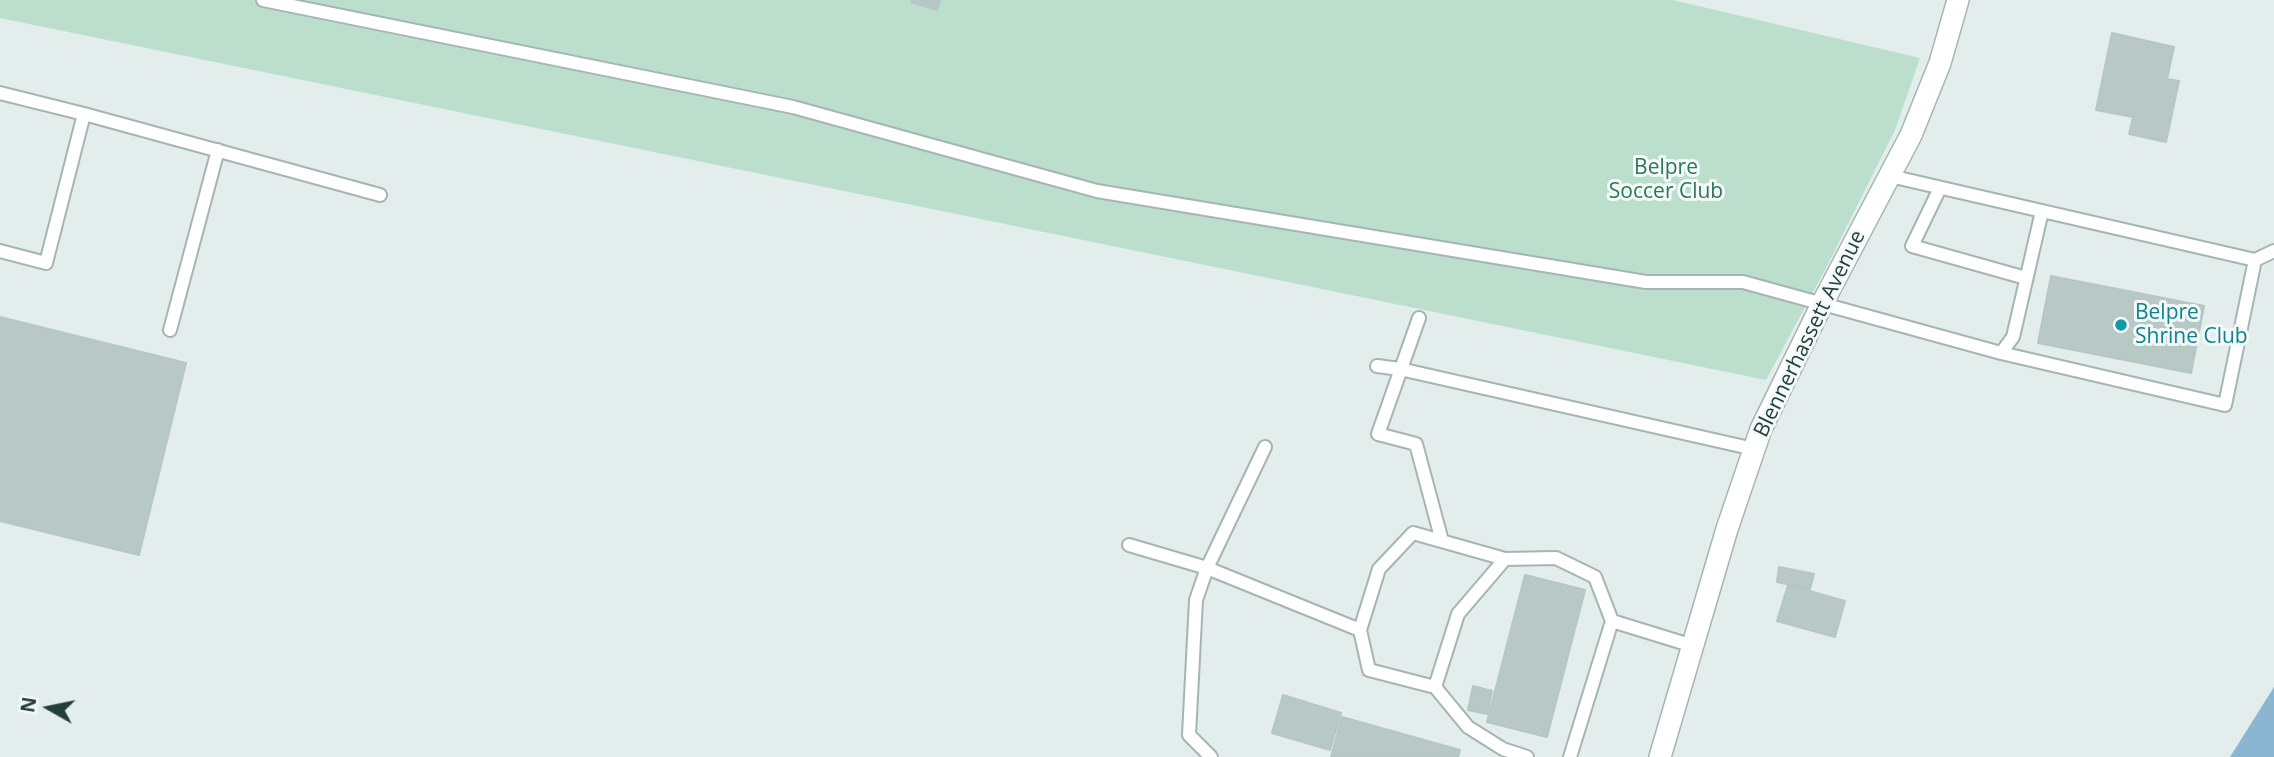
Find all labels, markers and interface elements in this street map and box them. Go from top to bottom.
park label: Belpre Soccer Club [1609,155,1723,205]
street label: Blennerhassett Avenue [1749,227,1871,441]
place label: Belpre Shrine Club [2135,300,2248,350]
marker: Belpre Shrine Club [2113,317,2129,333]
north arrow [14,673,84,743]
text: N [14,695,42,714]

